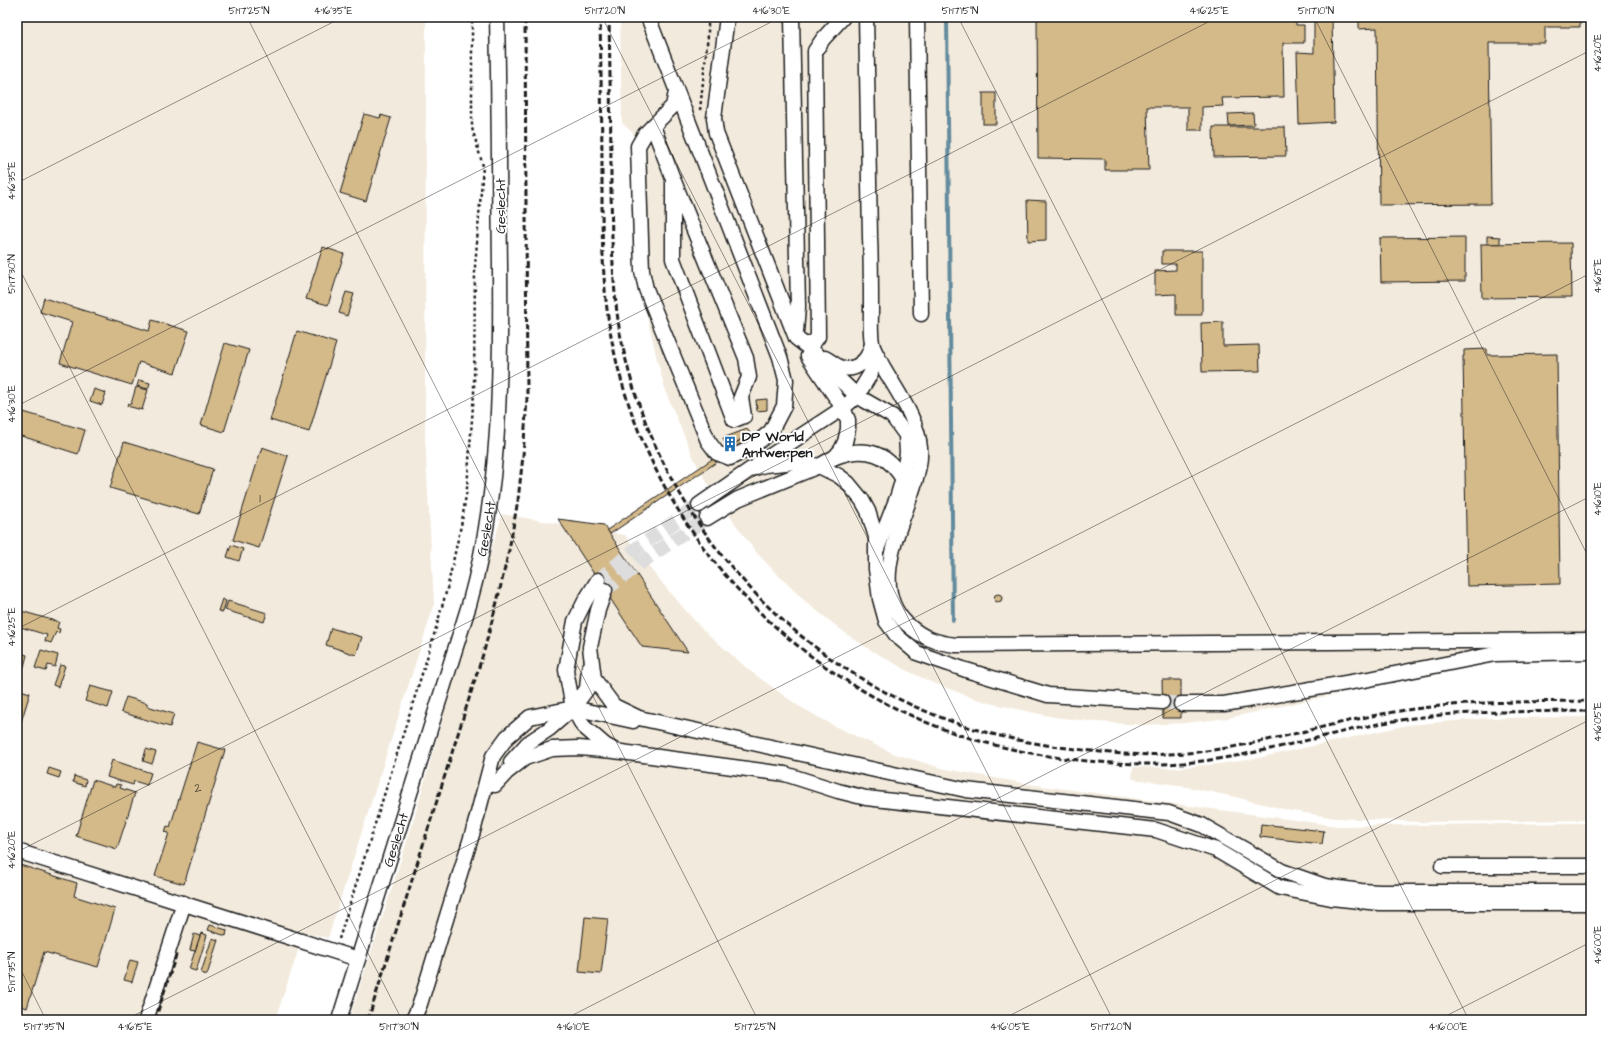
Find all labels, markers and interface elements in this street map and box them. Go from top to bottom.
text: 51°17'25"N [228,4,270,18]
text: 4°16'35"E [314,4,352,18]
text: 51°17'20"N [585,4,625,18]
text: 4°16'30"E [752,4,790,18]
text: 51°17'15"N [942,4,978,18]
text: 4°16'25"E [1189,4,1229,18]
text: 51°17'10"N [1298,4,1334,18]
text: 4°16'20"E [1591,34,1605,72]
text: 4°16'35"E [5,162,19,200]
street label: Geslecht [491,178,511,234]
text: 51°17'30"N [5,254,19,294]
text: 4°16'15"E [1591,259,1605,293]
text: 4°16'30"E [5,385,19,423]
place label: DP World Antwerpen [742,427,813,463]
building icon: DP World Antwerpen [721,435,739,453]
text: 4°16'10"E [1591,482,1605,516]
house number: 1 [259,490,261,507]
street label: Geslecht [472,500,501,558]
text: 4°16'25"E [5,607,19,647]
text: 4°16'05"E [1591,702,1605,742]
house number: 2 [195,780,202,797]
street label: Geslecht [379,810,414,869]
text: 4°16'20"E [5,831,19,869]
text: 4°16'00"E [1591,925,1605,965]
text: 51°17'35"N [5,952,19,992]
text: 51°17'35"N [24,1020,64,1034]
text: 4°16'15"E [118,1020,152,1034]
text: 51°17'30"N [379,1020,419,1034]
text: 4°16'10"E [556,1020,590,1034]
text: 51°17'25"N [734,1020,776,1034]
text: 4°16'05"E [990,1020,1030,1034]
text: 51°17'20"N [1091,1020,1131,1034]
text: 4°16'00"E [1428,1020,1468,1034]

